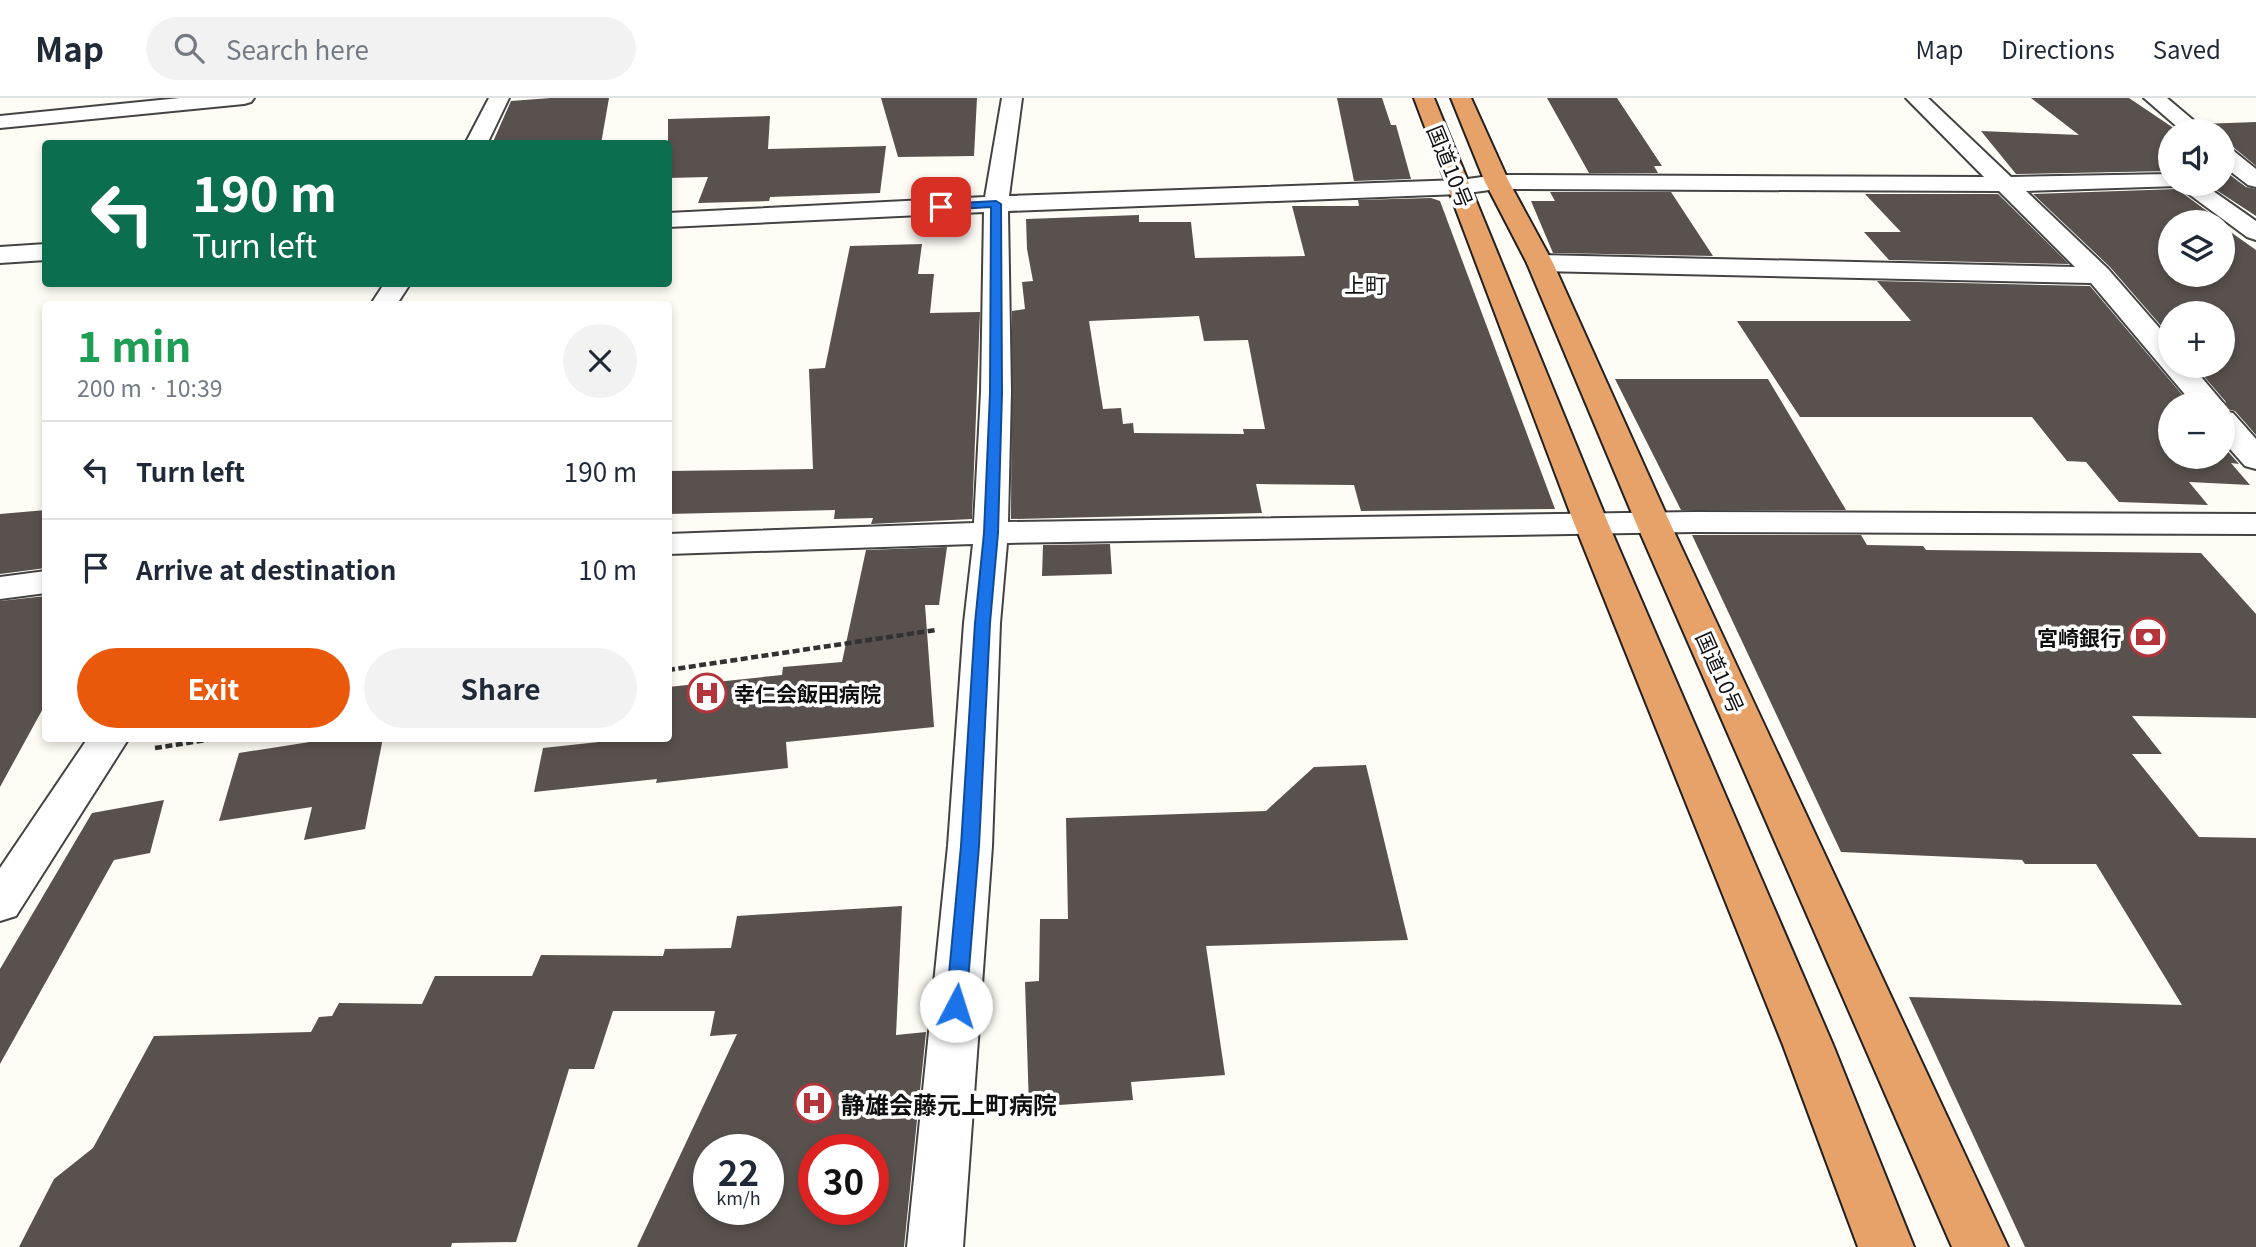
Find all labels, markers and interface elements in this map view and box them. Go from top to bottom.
search box [146,17,636,80]
text: Map [35,24,104,72]
icon: search [170,29,208,67]
text: Search here [226,30,369,67]
text: Map [1915,31,1963,66]
text: Directions [2001,31,2115,66]
text: Saved [2153,31,2221,66]
map controls [2158,119,2235,469]
button: sound [2158,119,2235,196]
street label: 国道10号 [1421,120,1481,212]
text: 190 m [192,155,337,226]
icon: left [77,168,168,259]
pin [911,177,971,237]
icon: arrive [922,188,960,226]
button: layers [2158,210,2235,287]
text: Turn left [192,221,317,267]
district label: 上町 [1344,269,1386,299]
button: + [2158,301,2235,378]
text: 1 min [77,313,192,374]
button: close [563,324,637,398]
text: 200 m · 10:39 [77,370,222,404]
button: − [2158,392,2235,469]
icon: left [77,451,115,489]
text: Turn left [136,452,245,489]
text: 190 m [564,452,637,489]
icon: arrive [77,549,115,587]
text: Arrive at destination [136,550,397,587]
text: 10 m [578,550,637,587]
bank icon: 宮崎銀行 [2127,616,2169,658]
place label: 宮崎銀行 [2037,622,2121,652]
street label: 国道10号 [1690,626,1752,718]
button: Exit [77,648,350,728]
button: Share [364,648,637,728]
hospital icon: 幸仁会飯田病院 [686,672,728,714]
place label: 幸仁会飯田病院 [734,678,881,708]
position arrow [919,969,993,1043]
hospital icon: 静雄会藤元上町病院 [793,1082,835,1124]
place label: 静雄会藤元上町病院 [841,1086,1057,1121]
speed limit sign: 30 [798,1134,889,1225]
text: 22 [718,1145,759,1196]
text: km/h [716,1184,761,1210]

